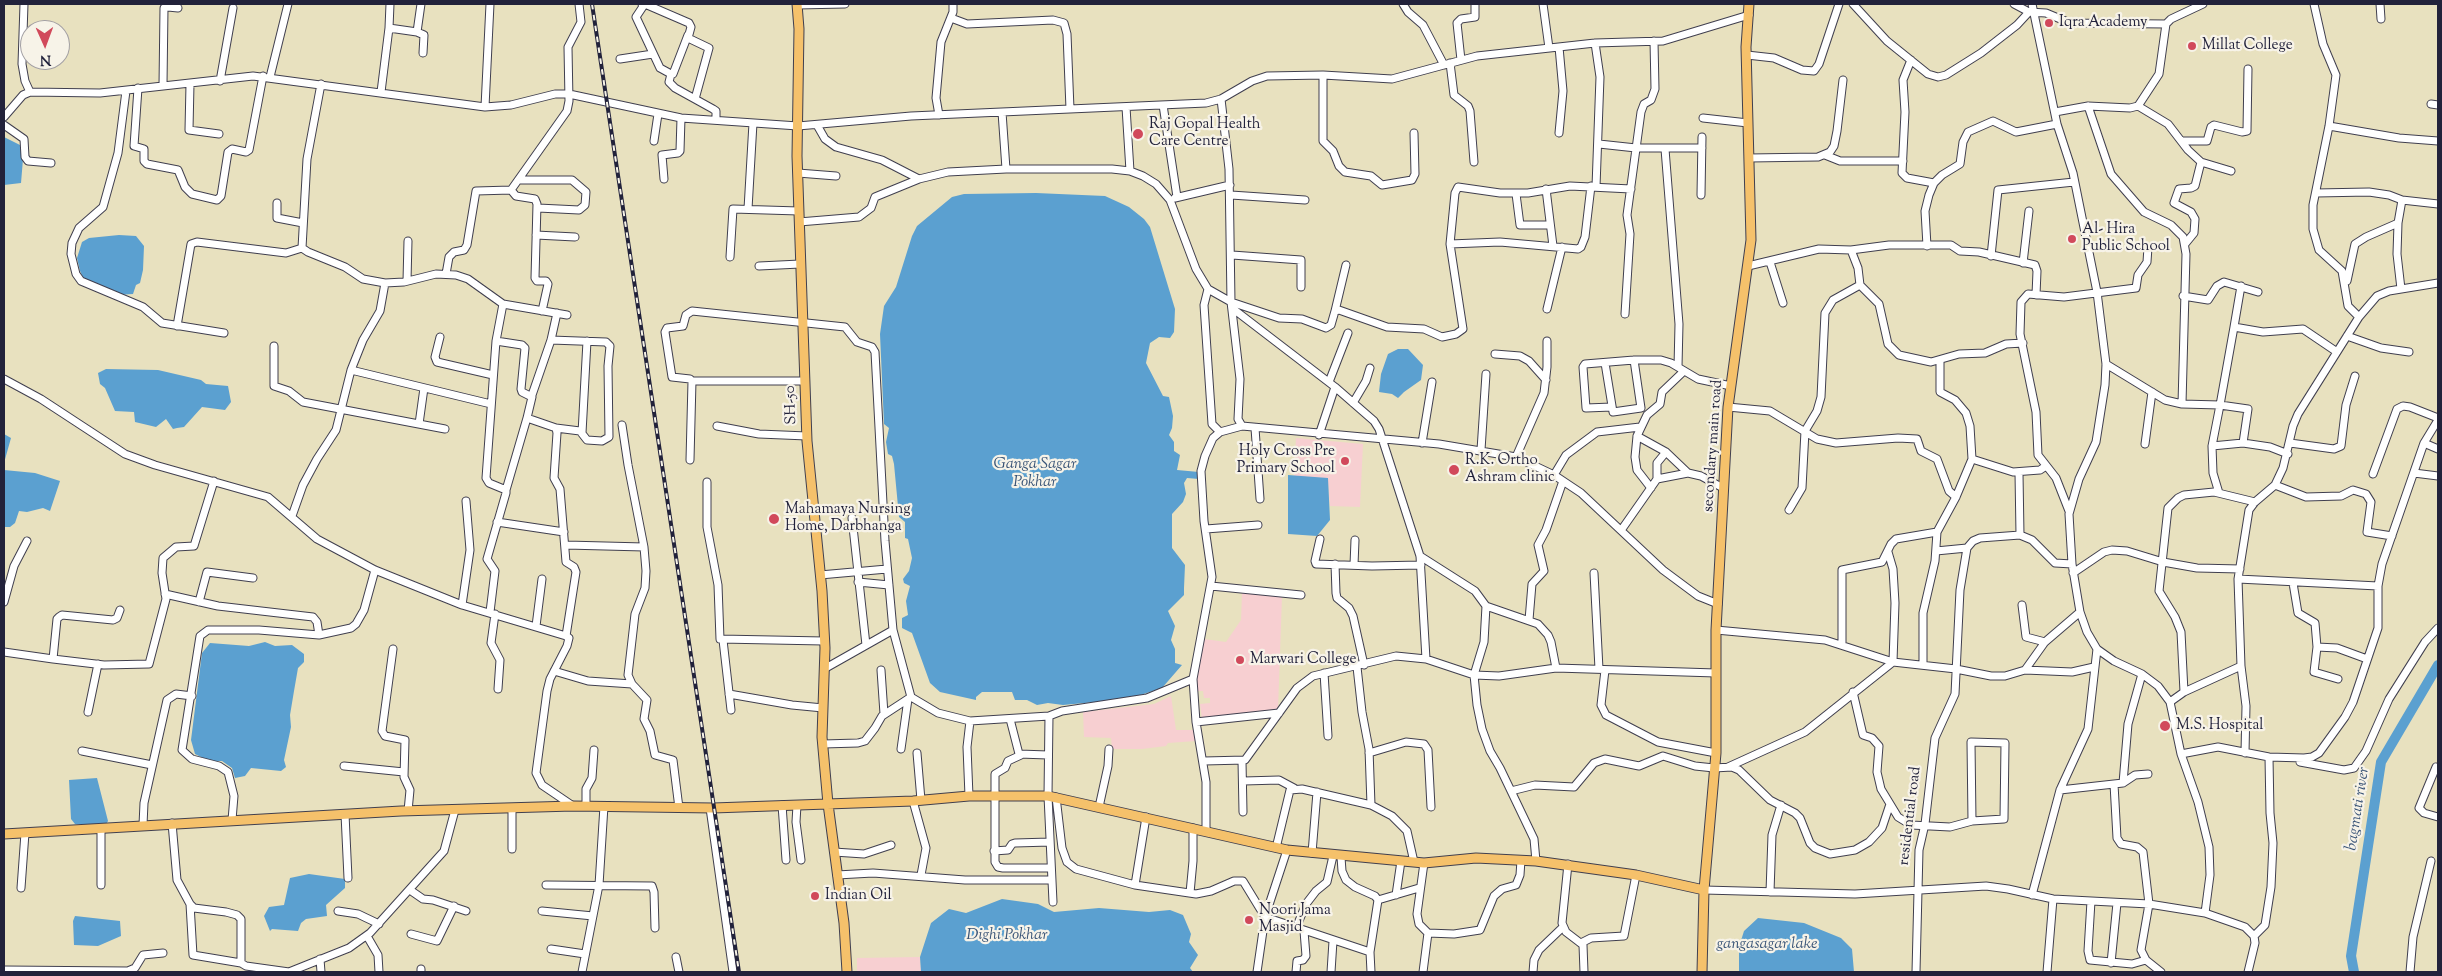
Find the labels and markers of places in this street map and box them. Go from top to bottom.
place label: Iqra Academy [2059,14,2148,32]
marker: Iqra Academy [2043,17,2055,29]
place label: Millat College [2202,37,2293,55]
marker: Millat College [2186,40,2198,52]
place label: Raj Gopal Health Care Centre [1149,116,1261,151]
marker: Raj Gopal Health Care Centre [1131,127,1145,141]
place label: Al- Hira Public School [2082,221,2170,256]
marker: Al- Hira Public School [2066,233,2078,245]
place label: Holy Cross Pre Primary School [1237,443,1335,478]
place label: R.K. Ortho Ashram clinic [1465,452,1555,487]
marker: Holy Cross Pre Primary School [1339,455,1351,467]
marker: R.K. Ortho Ashram clinic [1447,463,1461,477]
place label: Mahamaya Nursing Home, Darbhanga [785,501,910,536]
marker: Mahamaya Nursing Home, Darbhanga [767,512,781,526]
place label: Marwari College [1250,651,1356,669]
marker: Marwari College [1234,654,1246,666]
place label: M.S. Hospital [2176,717,2264,735]
marker: M.S. Hospital [2158,719,2172,733]
place label: Indian Oil [825,887,892,905]
marker: Indian Oil [809,890,821,902]
place label: Noori Jama Masjid [1259,902,1331,937]
marker: Noori Jama Masjid [1243,914,1255,926]

